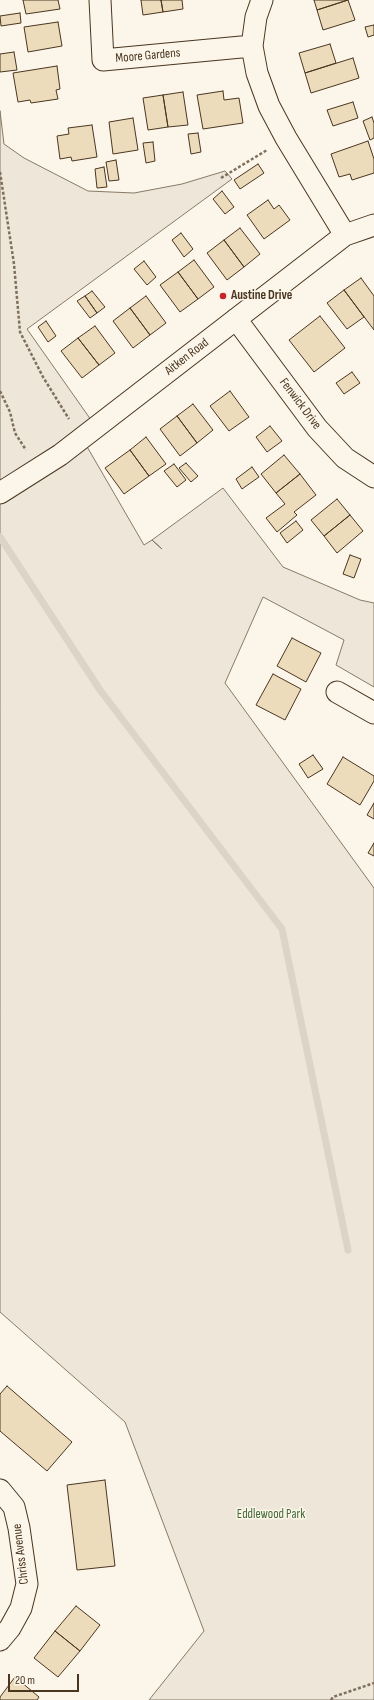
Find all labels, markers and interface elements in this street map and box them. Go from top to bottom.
street label: Moore Gardens [115,45,181,67]
place label: Austine Drive [231,288,292,304]
marker: Austine Drive [218,291,228,301]
street label: Aitken Road [162,335,212,379]
street label: Fenwick Drive [276,375,324,433]
park label: Eddlewood Park [237,1507,305,1523]
street label: Chriss Avenue [10,1523,32,1585]
scale bar [10,1666,81,1692]
text: 20 m [15,1673,35,1688]

